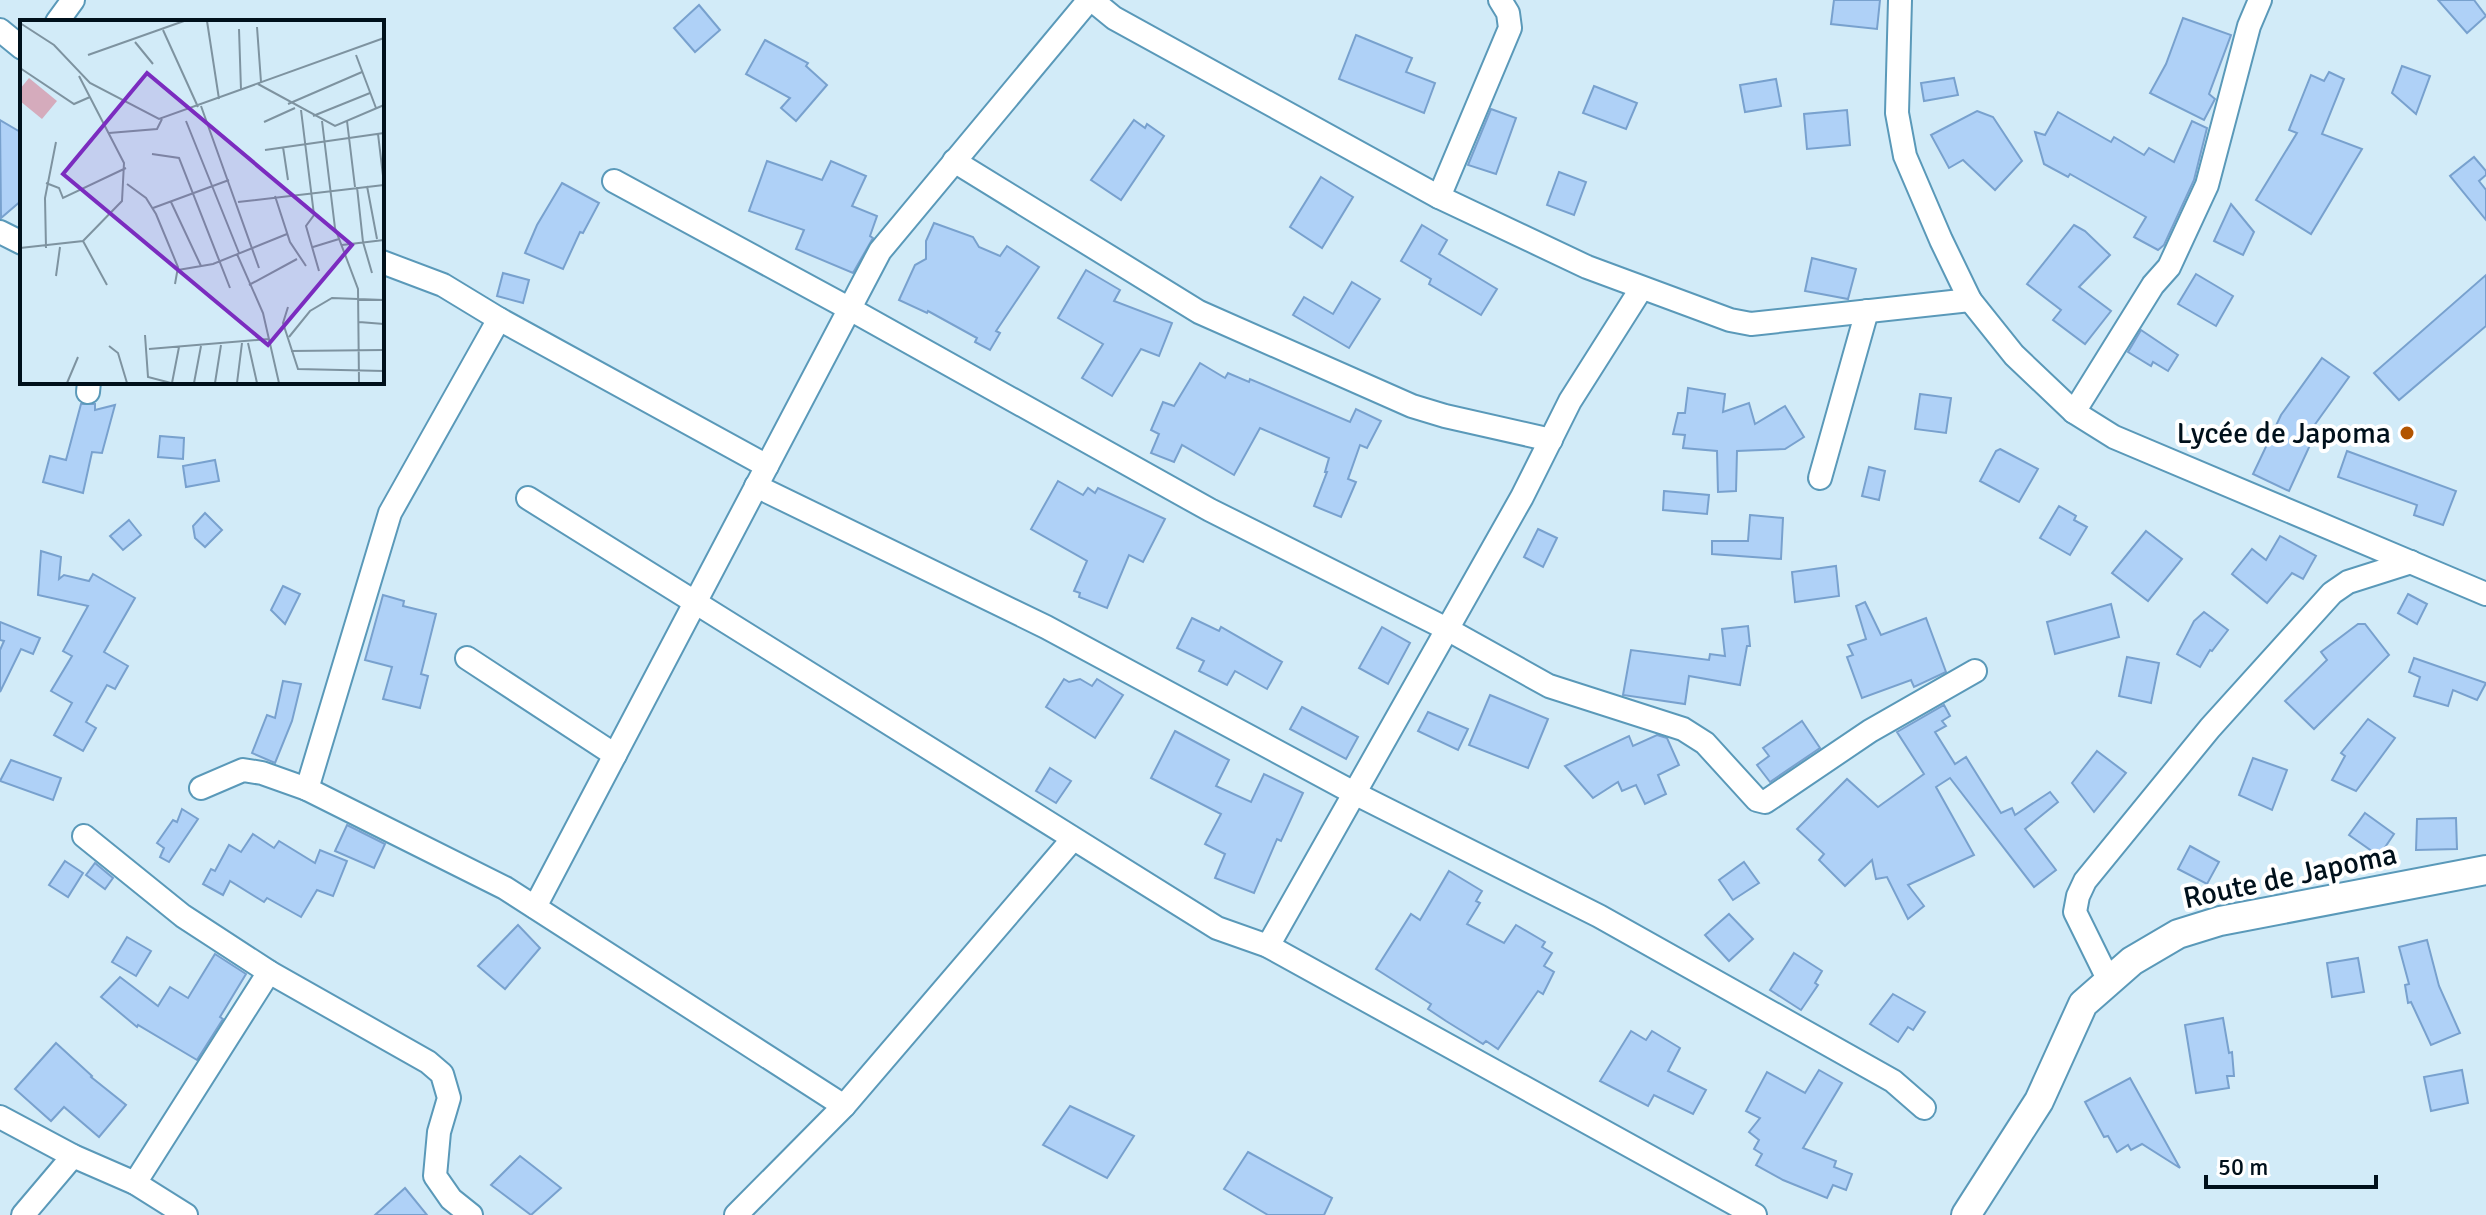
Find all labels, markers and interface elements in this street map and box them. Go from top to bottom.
inset map [20,20,384,384]
place label: Lycée de Japoma [2176,415,2391,452]
marker: Lycée de Japoma [2398,424,2416,442]
street label: Route de Japoma [2180,836,2400,917]
scale bar [2206,1139,2376,1189]
text: 50 m [2218,1152,2268,1182]

